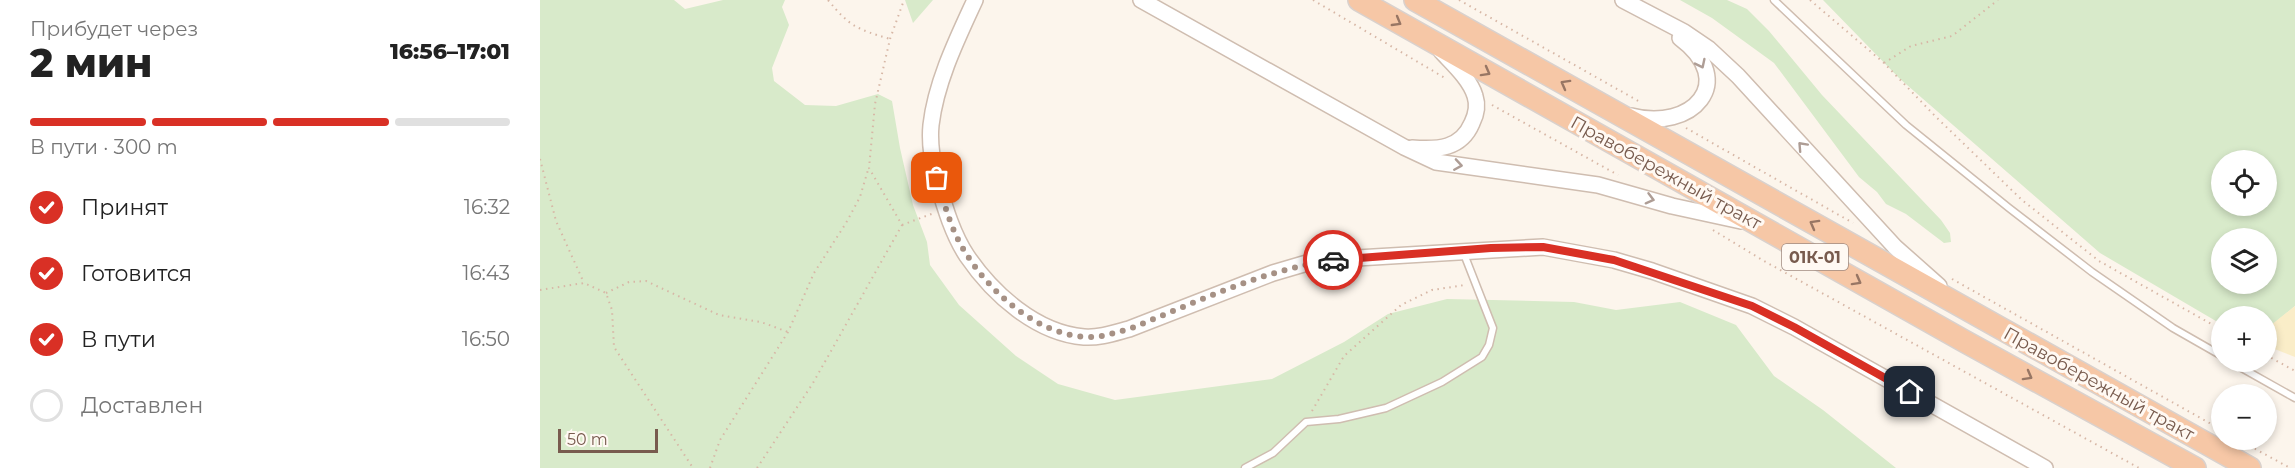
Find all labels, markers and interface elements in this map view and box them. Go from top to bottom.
one-way arrow [1391,15,1401,26]
text: Прибудет через [30,17,198,41]
text: 16:56–17:01 [390,38,510,65]
text: 2 мин [30,39,152,87]
one-way arrow [1694,58,1706,69]
one-way arrow [1480,65,1490,76]
one-way arrow [1561,80,1571,91]
street label: Правобережный тракт [1567,111,1766,235]
text: В пути · 300 m [30,135,178,159]
one-way arrow [1798,142,1809,152]
map controls [2211,150,2277,450]
button: locate [2211,150,2277,216]
pin [911,152,962,203]
one-way arrow [1454,159,1463,171]
icon: bag [920,161,953,194]
icon: check [30,191,63,224]
one-way arrow [1644,192,1655,204]
text: Принят [81,194,168,221]
text: 16:32 [464,195,510,219]
one-way arrow [1810,220,1820,231]
button: layers [2211,228,2277,294]
courier [1303,230,1363,290]
icon: car [1317,244,1350,277]
road number: 01К-01 [1782,244,1848,270]
icon: check [30,257,63,290]
text: Готовится [81,260,192,287]
text: 16:43 [462,261,510,285]
one-way arrow [1851,274,1862,285]
button: + [2211,306,2277,372]
street label: Правобережный тракт [2000,322,2199,446]
icon: check [30,323,63,356]
text: В пути [81,326,156,353]
text: 16:50 [462,327,510,351]
pin [1884,366,1935,417]
one-way arrow [2022,369,2032,380]
icon: home [1893,375,1926,408]
button: − [2211,384,2277,450]
text: Доставлен [81,392,203,419]
scale bar [558,426,658,454]
text: 50 m [567,430,608,449]

